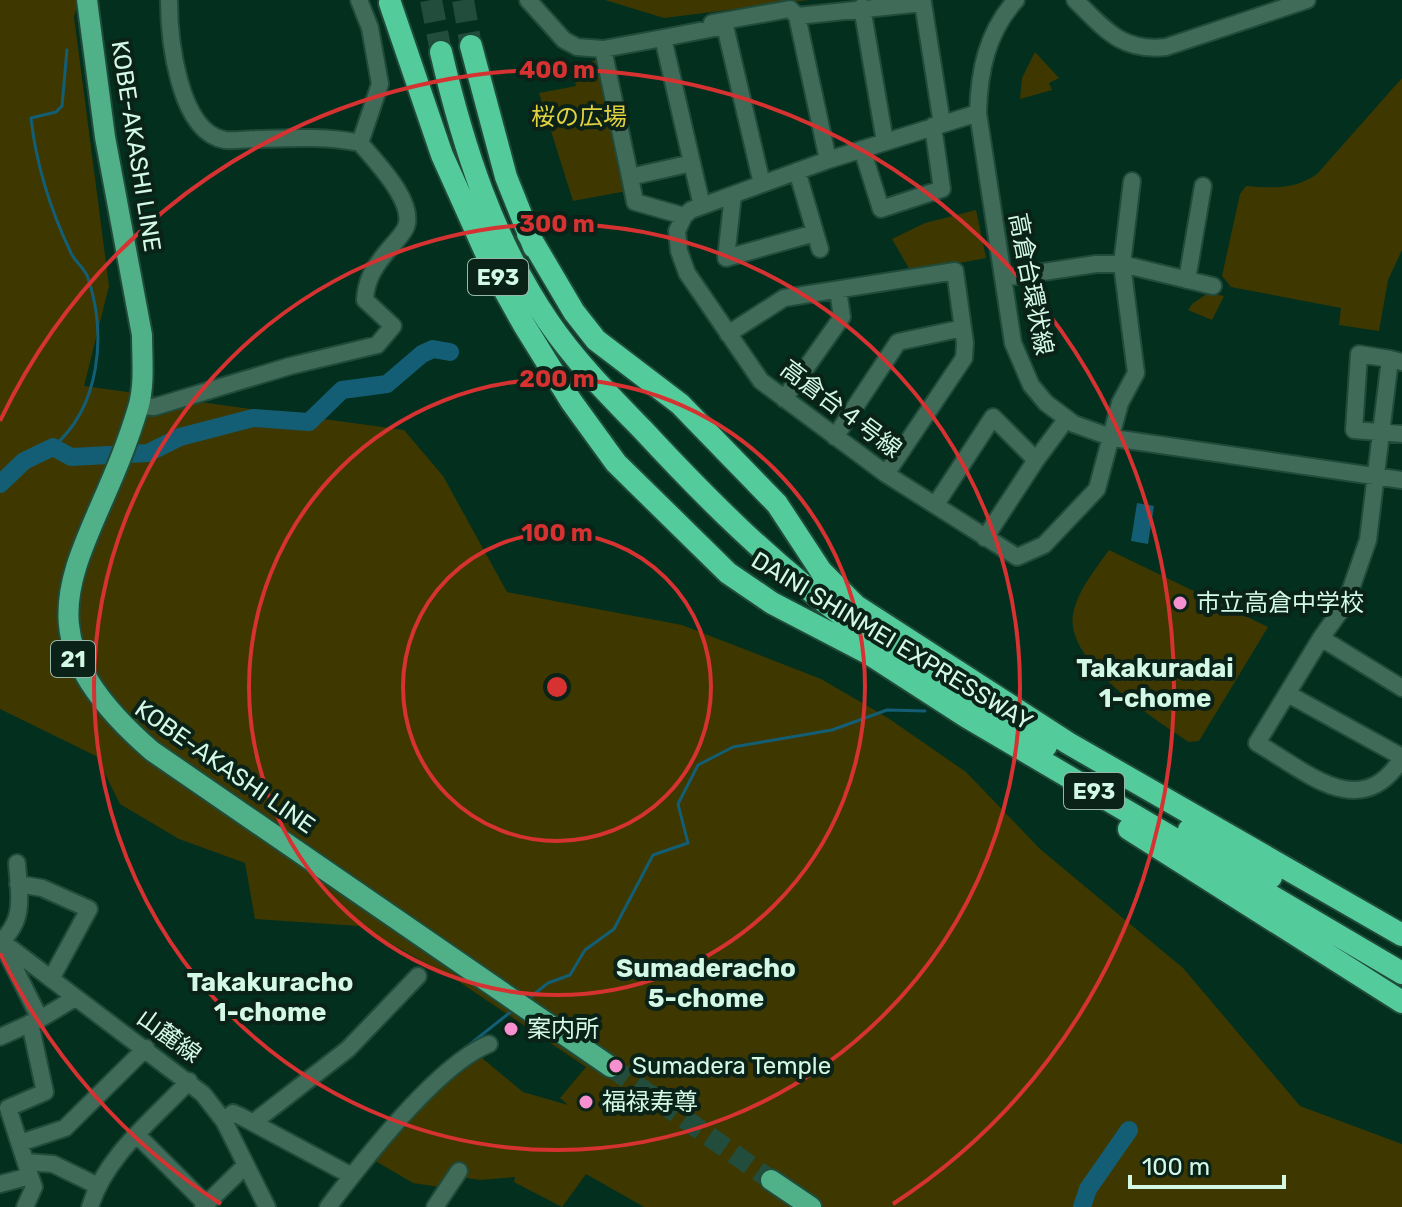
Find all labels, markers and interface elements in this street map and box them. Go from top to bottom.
street label: KOBE-AKASHI LINE [105,39,167,253]
text: 400 m [519,56,595,84]
park label: 桜の広場 [531,103,627,131]
text: 300 m [519,210,595,238]
street label: 高倉台環状線 [1004,211,1058,357]
road number: E93 [468,259,528,295]
street label: 高倉台４号線 [775,354,907,464]
text: 200 m [519,365,595,393]
text: 100 m [521,519,593,547]
street label: DAINI SHINMEI EXPRESSWAY [746,546,1038,736]
place label: 市立高倉中学校 [1196,589,1364,617]
marker: 市立高倉中学校 [1171,594,1189,612]
road number: 21 [51,641,95,677]
district label: Takakuradai 1-chome [1076,653,1234,714]
centre of rings [543,673,571,701]
street label: KOBE-AKASHI LINE [130,694,320,840]
road number: E93 [1064,773,1124,809]
district label: Sumaderacho 5-chome [616,953,796,1014]
district label: Takakuracho 1-chome [187,967,353,1028]
street label: 山麓線 [132,1004,206,1068]
place label: 案内所 [527,1015,599,1043]
marker: 案内所 [502,1020,520,1038]
place label: Sumadera Temple [632,1052,831,1080]
marker: Sumadera Temple [607,1057,625,1075]
place label: 福禄寿尊 [602,1088,698,1116]
marker: 福禄寿尊 [577,1093,595,1111]
scale bar [1130,1139,1284,1189]
text: 100 m [1142,1153,1210,1181]

